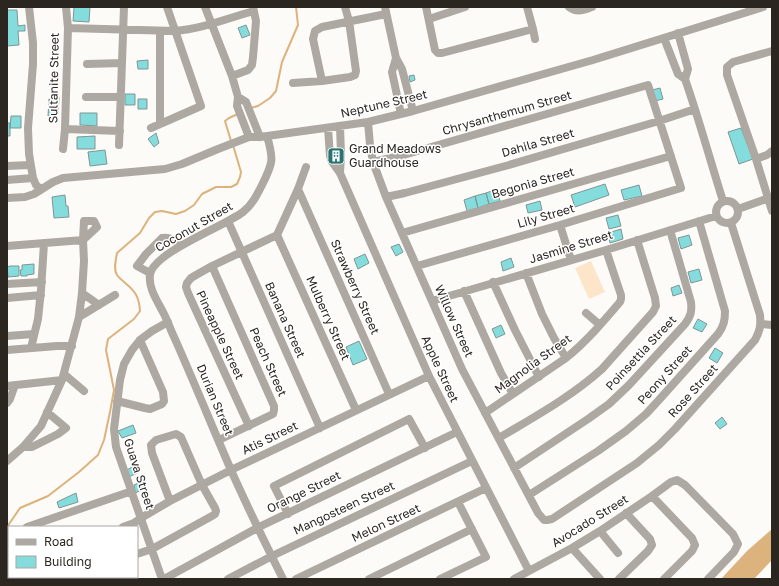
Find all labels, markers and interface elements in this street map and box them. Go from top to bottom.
street label: Sultanite Street [45,32,62,124]
street label: Neptune Street [339,86,429,121]
street label: Chrysanthemum Street [440,87,573,138]
street label: Dahila Street [500,125,576,160]
place label: Grand Meadows Guardhouse [349,141,441,170]
building icon: Grand Meadows Guardhouse [326,146,346,166]
street label: Begonia Street [490,163,576,202]
street label: Coconut Street [152,198,235,255]
street label: Lily Street [515,200,576,231]
street label: Jasmine Street [527,227,615,266]
street label: Strawberry Street [328,237,383,337]
street label: Mulberry Street [303,273,354,362]
street label: Banana Street [262,279,309,360]
street label: Willow Street [432,282,477,359]
street label: Pineapple Street [193,288,248,382]
street label: Poinsettia Street [602,312,679,393]
street label: Peach Street [247,325,290,399]
street label: Magnolia Street [491,331,574,397]
street label: Apple Street [418,333,463,405]
street label: Peony Street [634,342,695,407]
street label: Rose Street [665,361,721,421]
street label: Durian Street [194,362,237,438]
street label: Atis Street [239,417,300,458]
street label: Guava Street [121,436,158,512]
street label: Orange Street [264,467,343,516]
street label: Mangosteen Street [291,477,397,538]
street label: Avocado Street [549,491,631,550]
street label: Melon Street [349,500,423,545]
legend [8,526,138,578]
text: Road [44,534,73,549]
text: Building [44,554,92,569]

